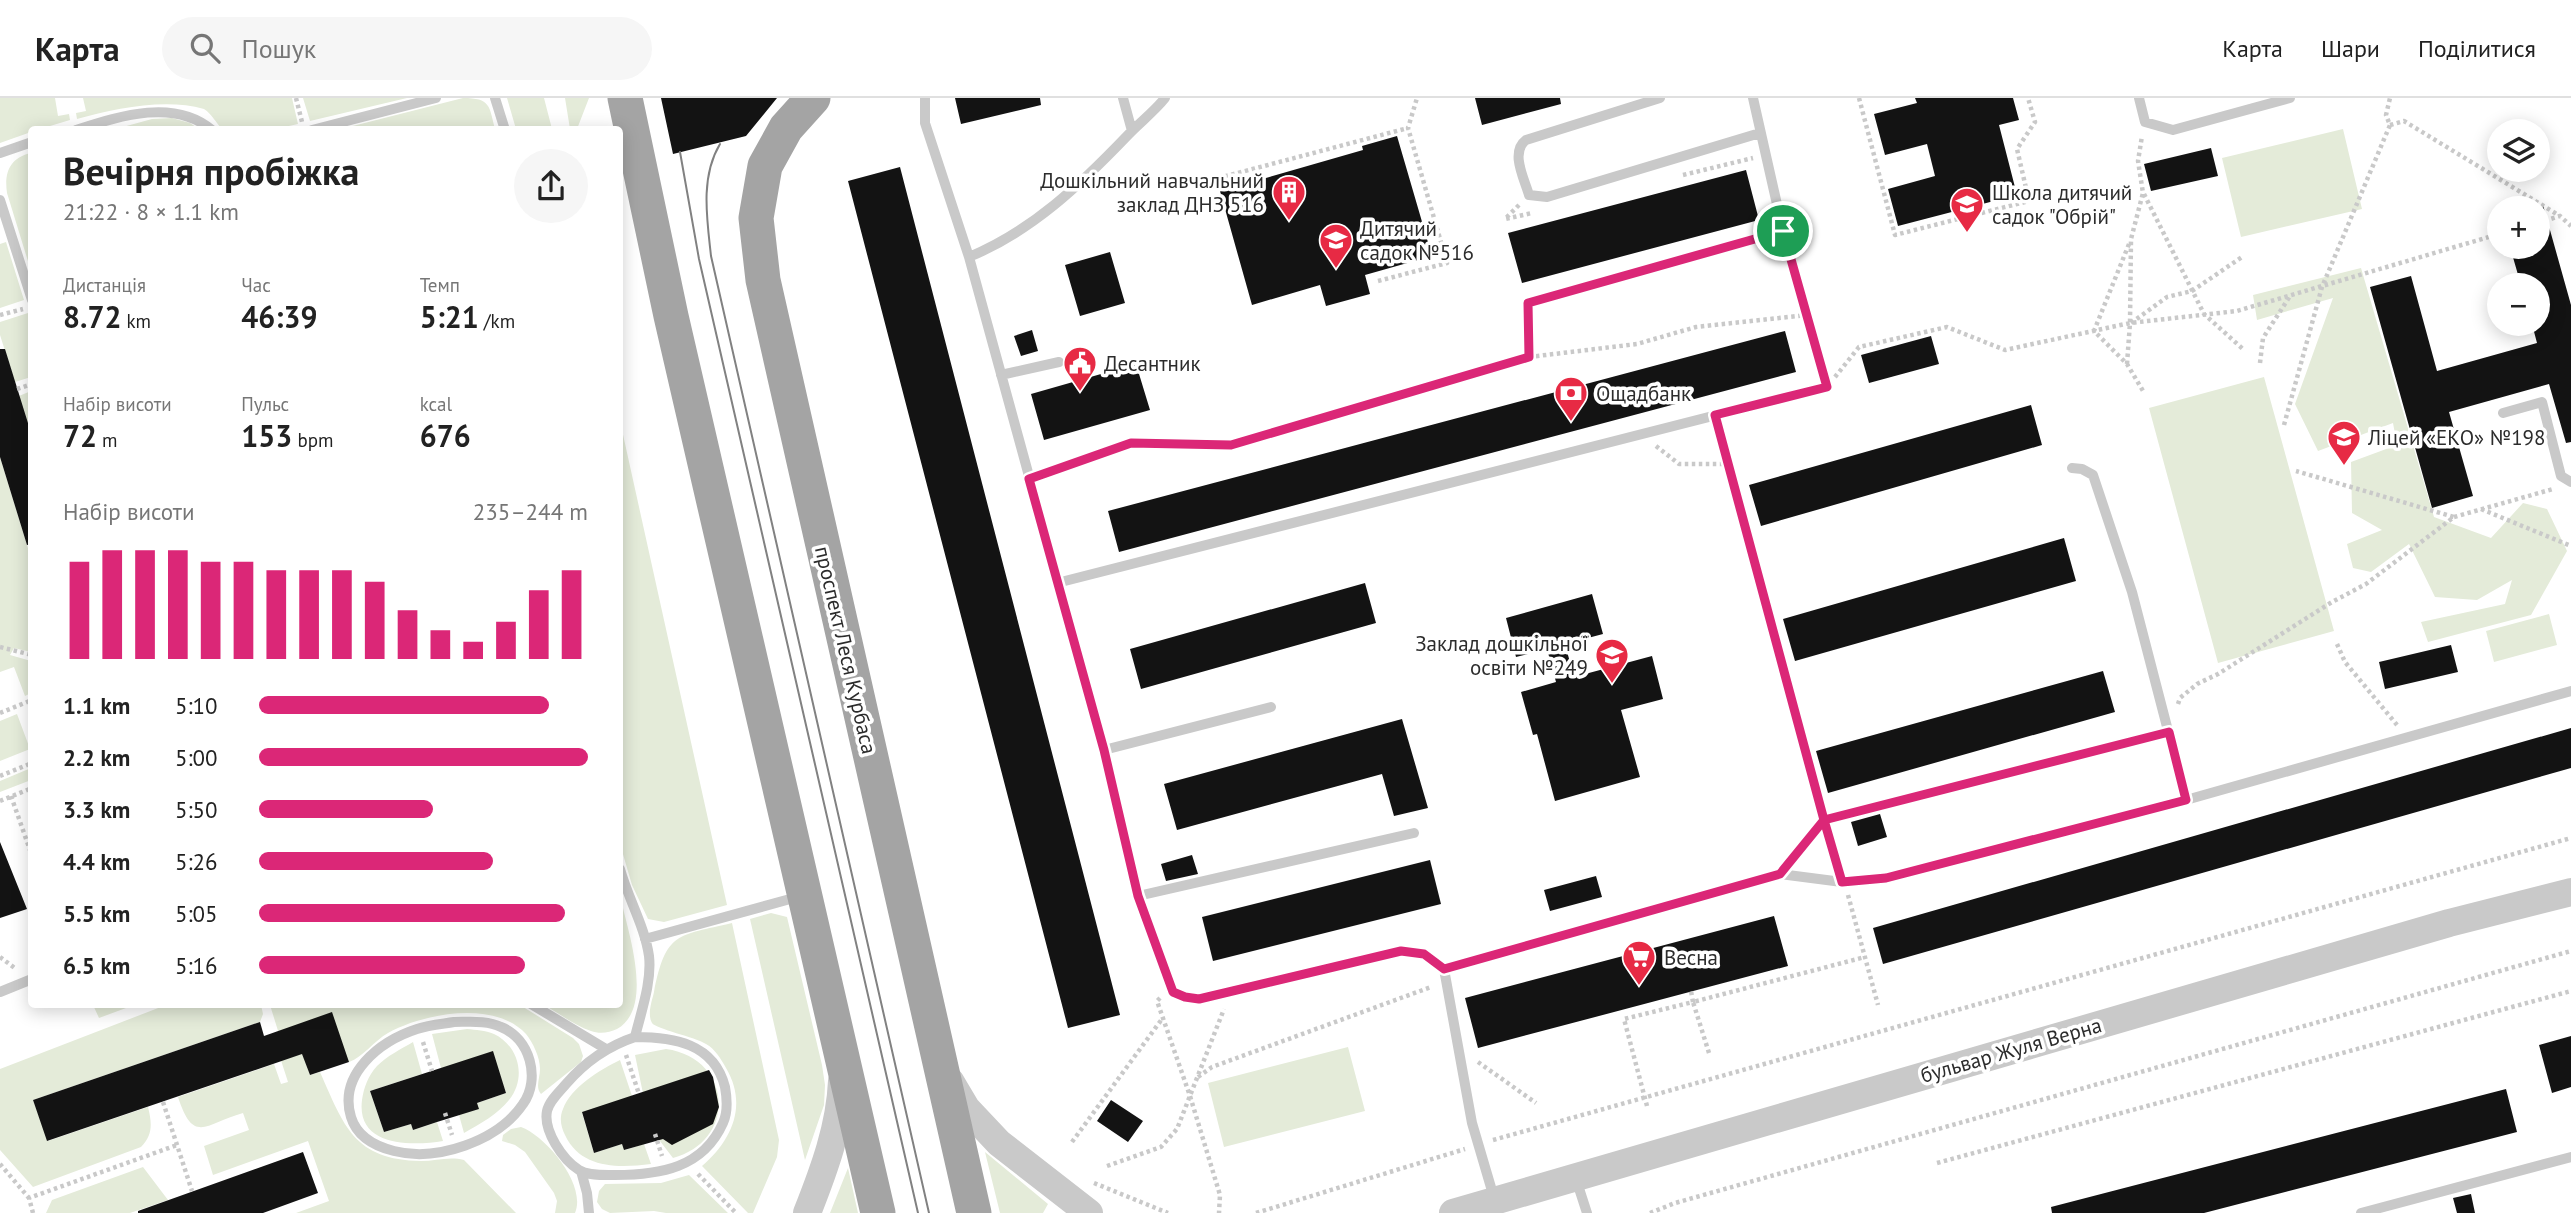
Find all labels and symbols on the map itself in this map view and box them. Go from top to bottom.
place label: Дошкільний навчальний заклад ДНЗ 516 [1040,167,1264,218]
building icon: Дошкільний навчальний заклад ДНЗ 516 [1270,173,1308,222]
place label: Школа дитячий садок "Обрій" [1992,179,2132,230]
school or university icon: Школа дитячий садок "Обрій" [1948,185,1986,234]
pin [1753,201,1813,261]
place label: Дитячий садок №516 [1360,215,1474,266]
school or university icon: Дитячий садок №516 [1317,221,1355,270]
public building icon: Десантник [1061,344,1099,393]
place label: Десантник [1104,350,1200,377]
bank icon: Ощадбанк [1552,374,1590,423]
place label: Ощадбанк [1596,380,1691,407]
school or university icon: Ліцей «ЕКО» №198 [2325,418,2363,467]
place label: Ліцей «ЕКО» №198 [2367,424,2546,451]
street label: проспект Леся Курбаса [809,543,883,757]
place label: Заклад дошкільної освіти №249 [1415,630,1588,681]
school or university icon: Заклад дошкільної освіти №249 [1593,636,1631,685]
supermarket icon: Весна [1620,938,1658,987]
place label: Весна [1664,944,1718,971]
street label: бульвар Жуля Верна [1917,1011,2105,1089]

